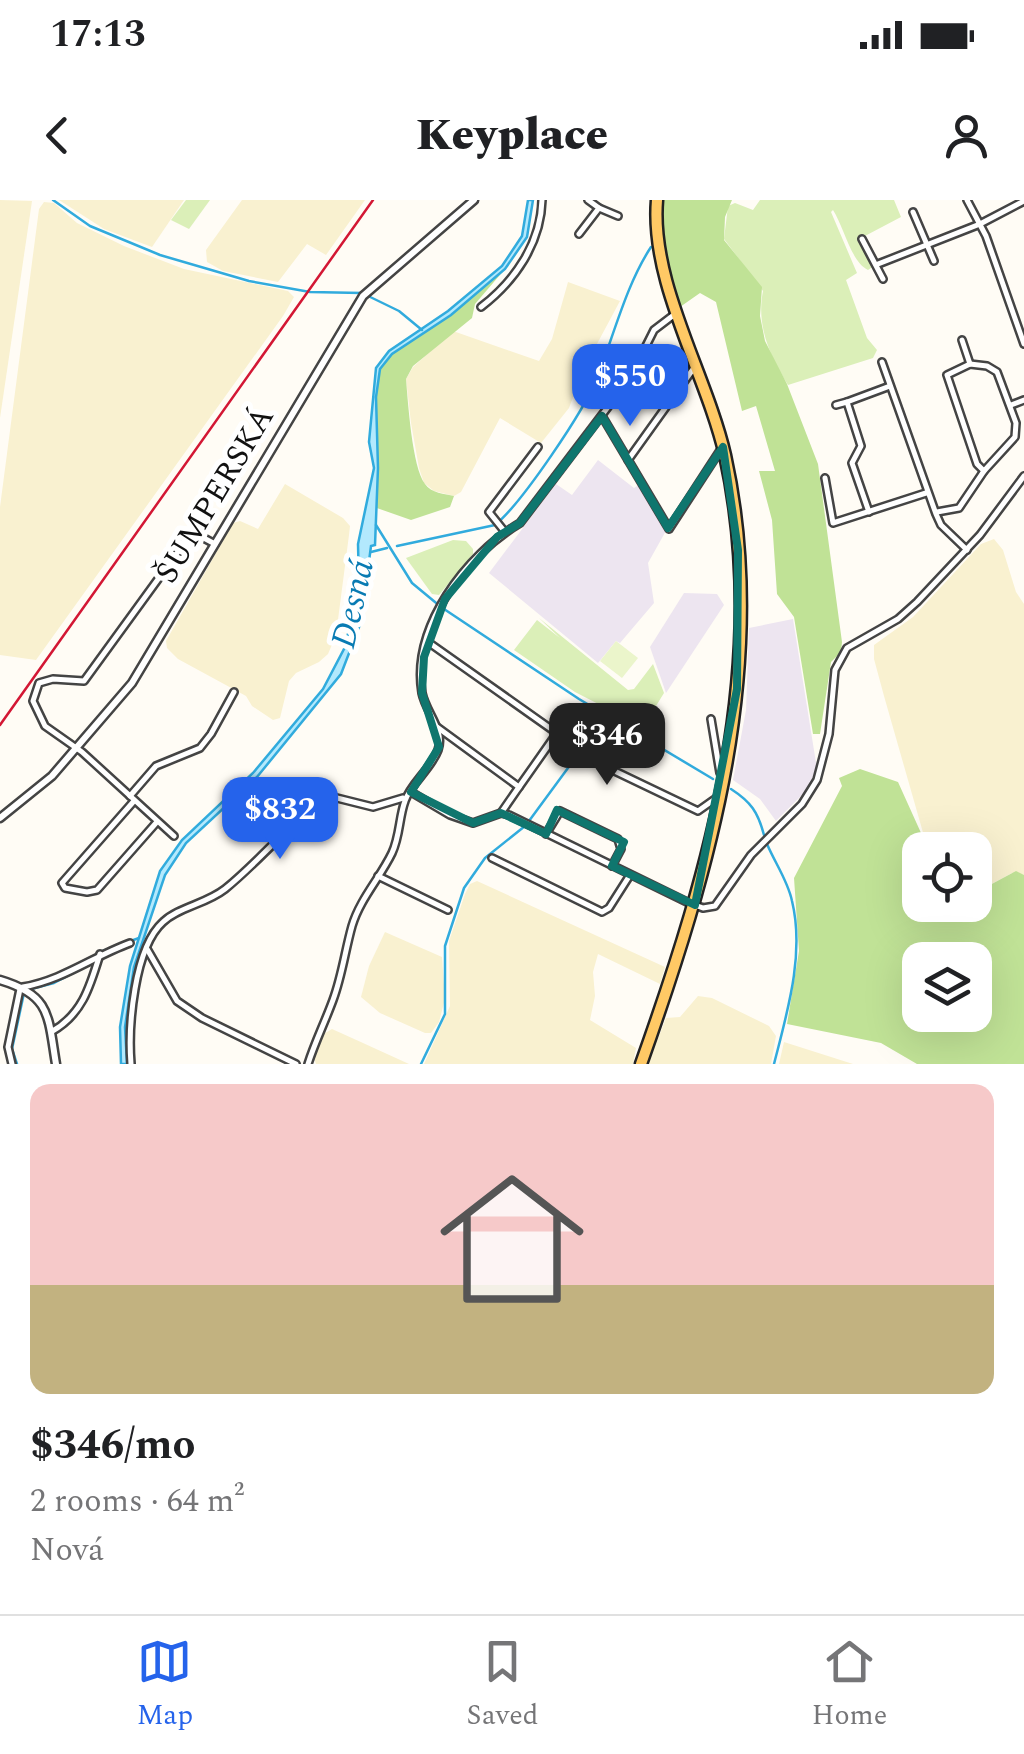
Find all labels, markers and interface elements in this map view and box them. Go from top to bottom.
text: 17:13 [50,6,145,64]
text: Keyplace [416,101,608,170]
icon: back [30,108,85,163]
icon: person [939,108,994,163]
pin: $550 [571,344,689,429]
text: $550 [594,352,666,401]
street label: ŠUMPERSKÁ [143,397,287,593]
water label: Desná [317,554,389,654]
pin: $346 [548,703,666,788]
text: $346 [571,711,643,760]
pin: $832 [221,777,339,862]
text: $832 [244,785,316,834]
map controls [902,832,992,1032]
button: locate [902,832,992,922]
button: layers [902,942,992,1032]
icon: home [422,1149,602,1329]
text: $346/mo [30,1414,196,1477]
text: 2 rooms · 64 m² [30,1477,244,1526]
text: Nová [30,1526,104,1575]
tab: Map [137,1634,193,1737]
tab: Saved [467,1634,538,1737]
tab: Home [812,1634,887,1737]

